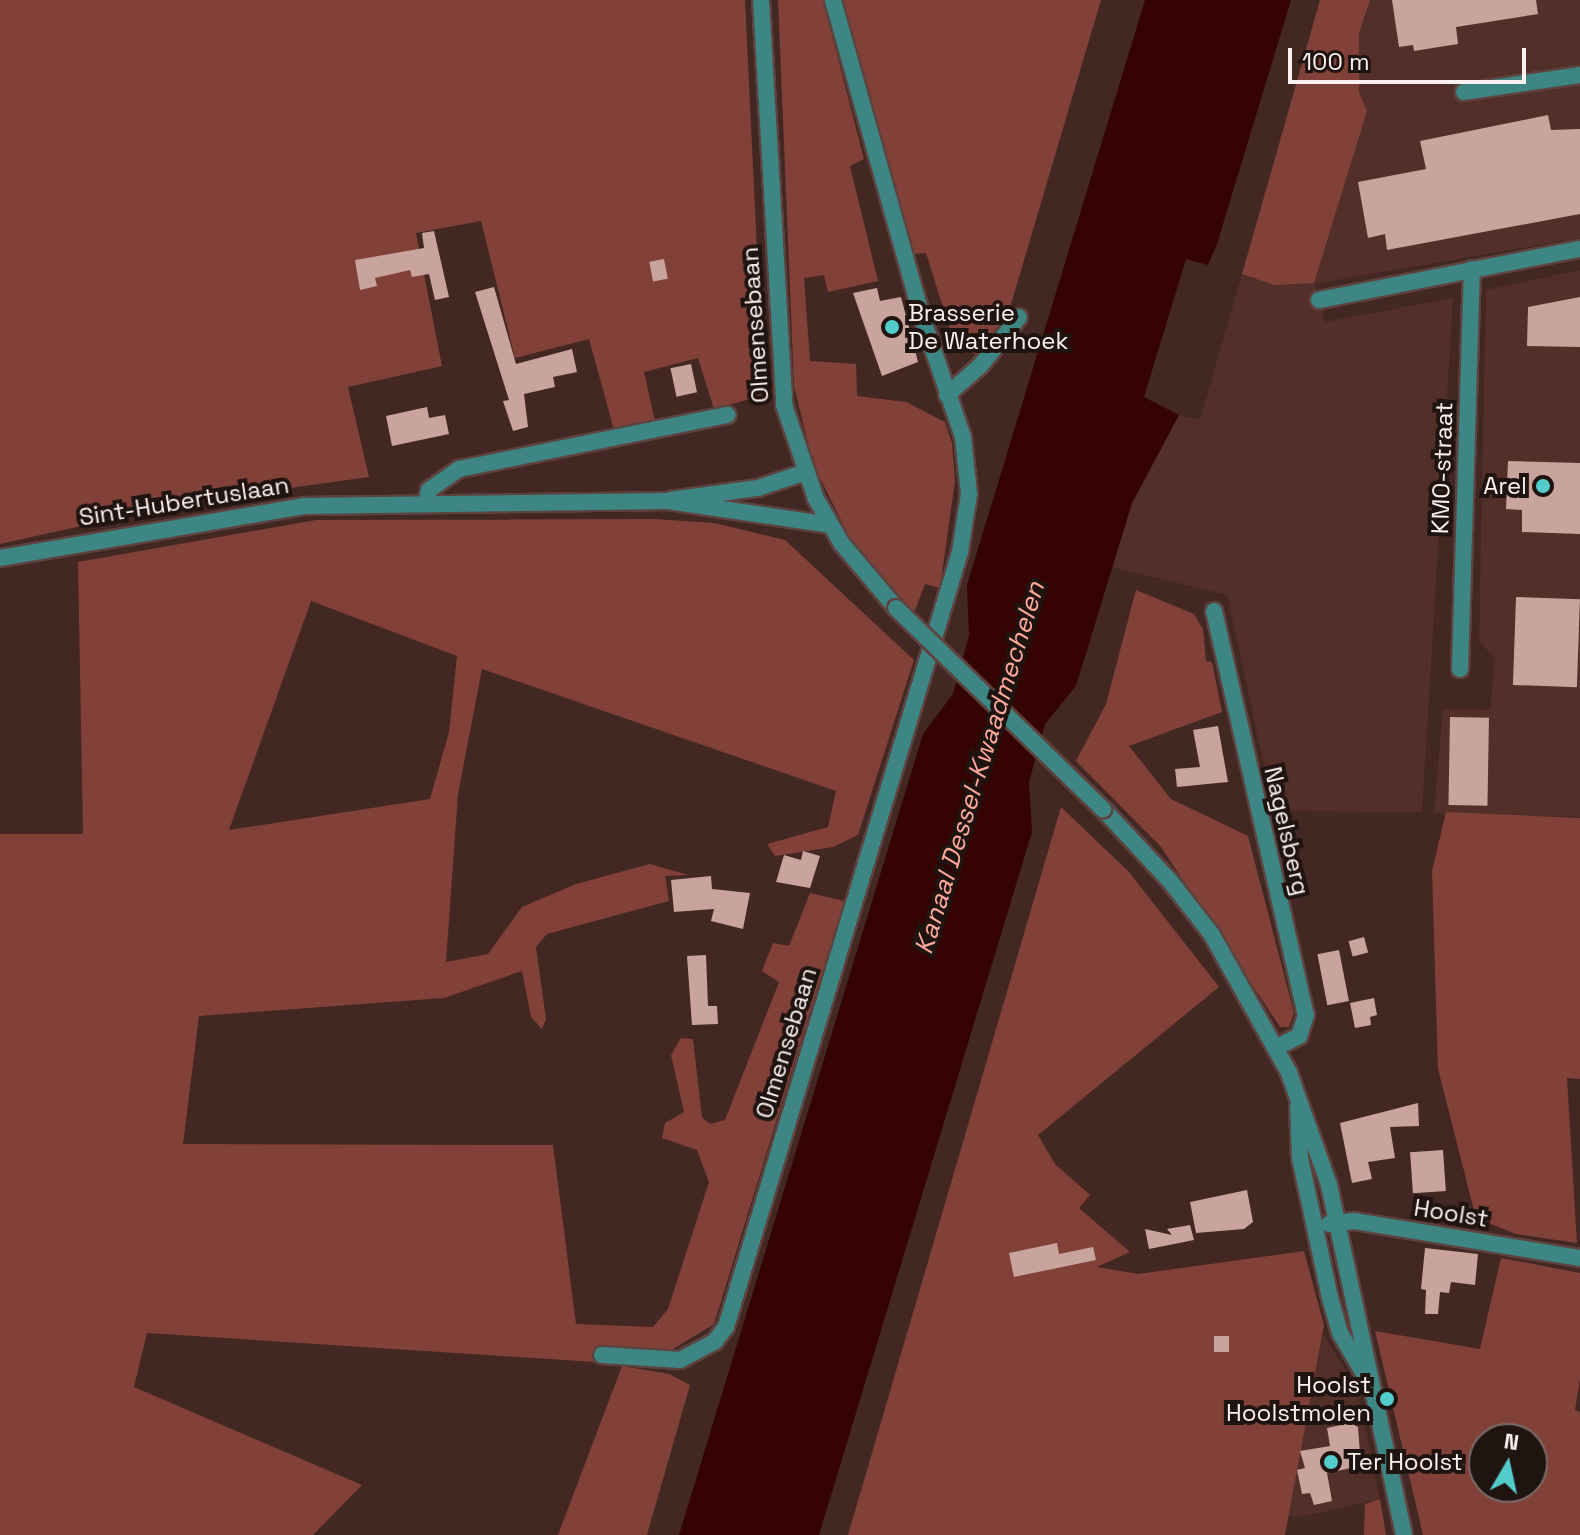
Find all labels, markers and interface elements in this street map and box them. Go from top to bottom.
scale bar [1292,32,1530,82]
text: 100 m [1302,46,1370,77]
street label: Olmensebaan [735,246,775,404]
place label: Brasserie De Waterhoek [908,299,1069,355]
marker: Brasserie De Waterhoek [883,318,901,336]
street label: KMO-straat [1425,401,1459,535]
street label: Sint-Hubertuslaan [77,470,291,532]
place label: Arel [1483,472,1527,500]
marker: Arel [1534,477,1552,495]
water label: Kanaal Dessel-Kwaadmechelen [908,578,1052,958]
street label: Nagelsberg [1258,764,1316,898]
street label: Olmensebaan [749,964,823,1122]
street label: Hoolst [1412,1193,1490,1233]
place label: Hoolst Hoolstmolen [1226,1371,1371,1427]
marker: Hoolst Hoolstmolen [1378,1390,1396,1408]
north arrow [1468,1423,1548,1503]
text: N [1502,1426,1521,1456]
place label: Ter Hoolst [1347,1448,1463,1476]
marker: Ter Hoolst [1322,1453,1340,1471]

